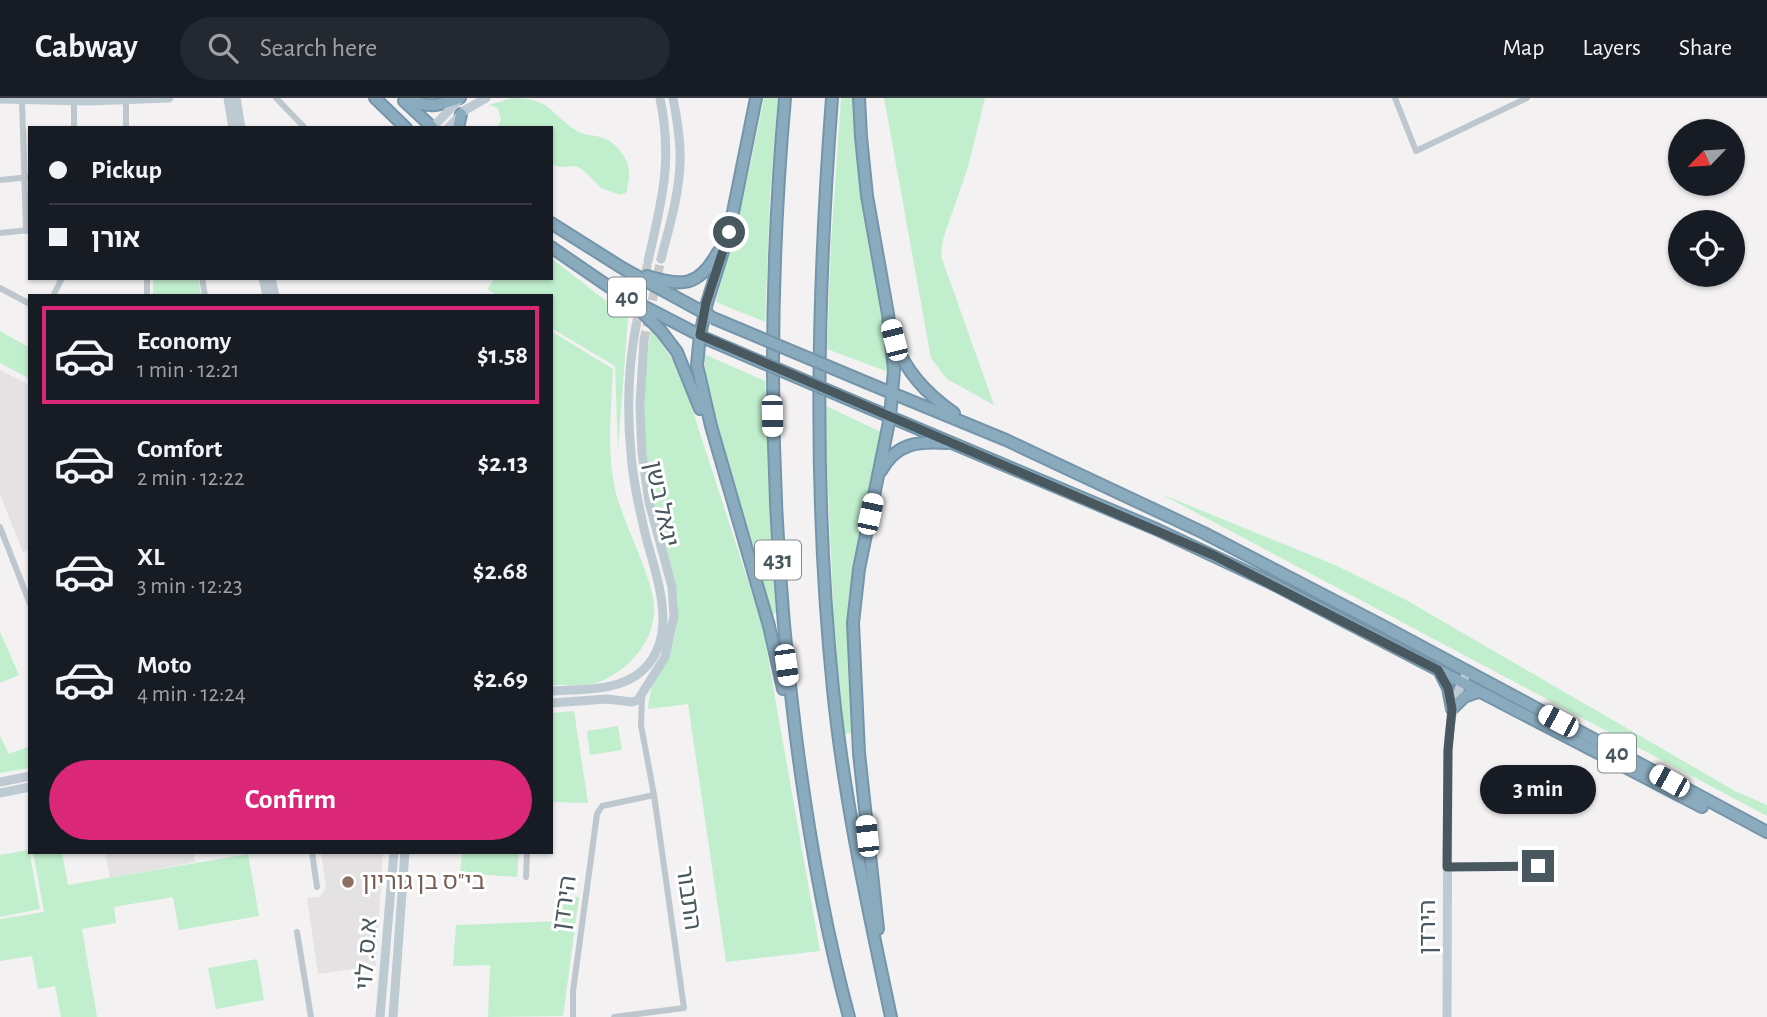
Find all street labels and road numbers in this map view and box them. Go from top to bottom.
road number: 40 [608,278,646,316]
street label: יגאל בשן [640,459,682,549]
road number: 431 [755,540,801,580]
road number: 40 [1598,734,1636,772]
street label: התבור [672,864,704,932]
street label: הירדן [549,874,581,932]
street label: הירדן [1416,899,1440,955]
street label: א.ס. לוי [353,917,381,991]

